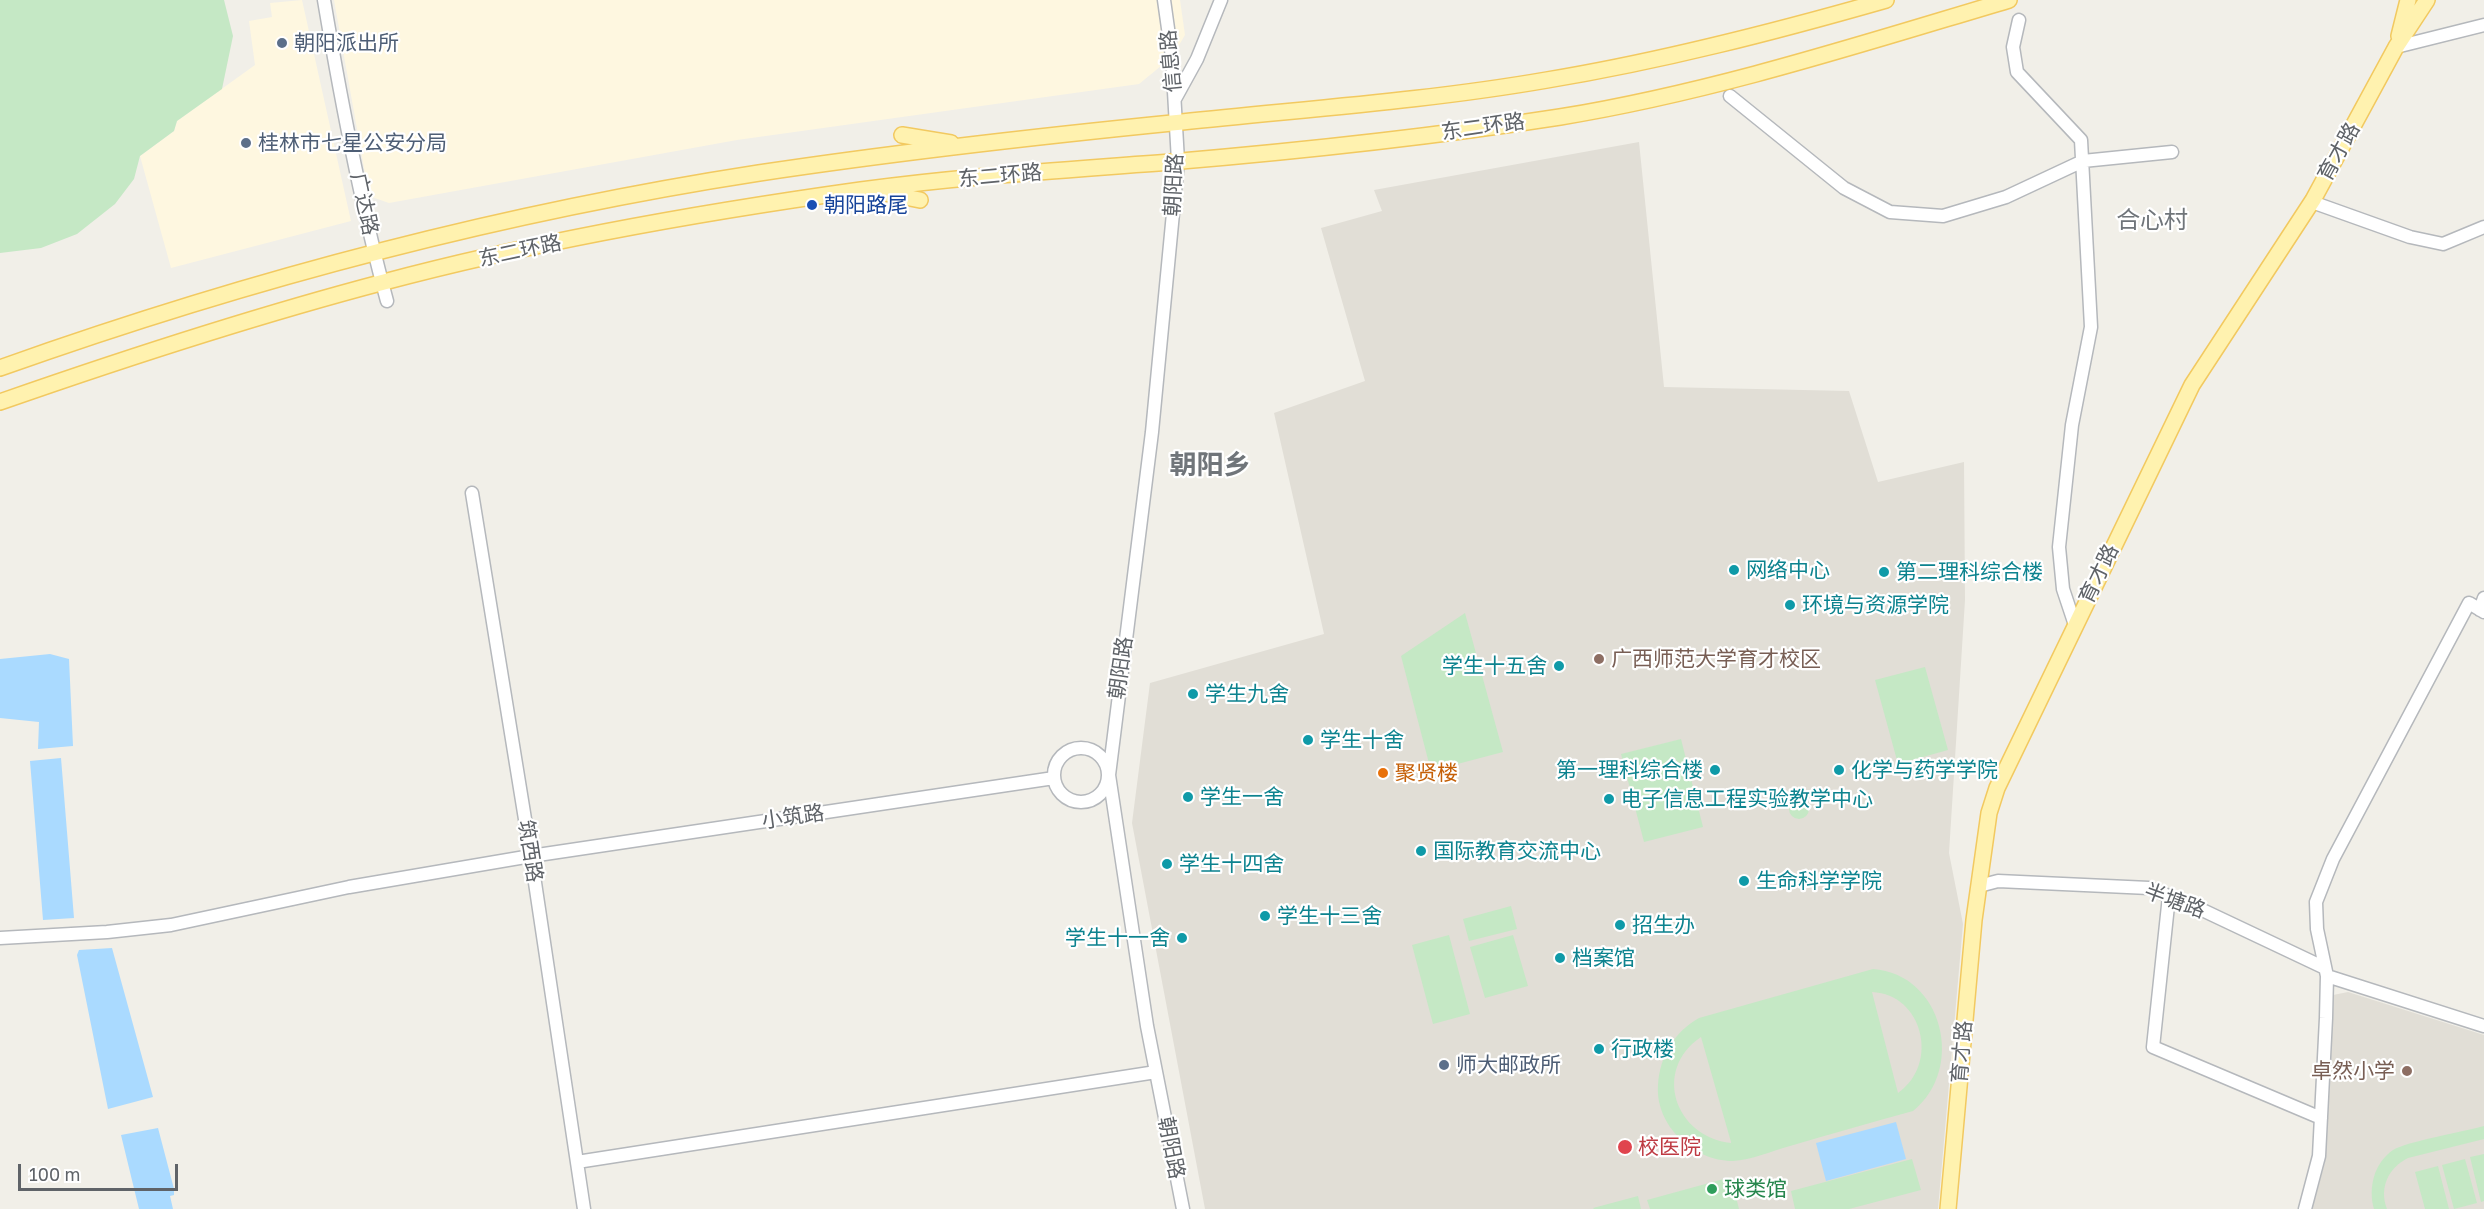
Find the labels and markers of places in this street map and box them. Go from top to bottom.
place label: 朝阳派出所 [294,30,399,56]
marker: 朝阳派出所 [275,36,289,50]
place label: 桂林市七星公安分局 [258,130,447,156]
marker: 桂林市七星公安分局 [239,136,253,150]
place label: 朝阳路尾 [824,192,908,218]
marker: 朝阳路尾 [805,198,819,212]
place label: 网络中心 [1746,557,1830,583]
place label: 第二理科综合楼 [1896,559,2043,585]
marker: 网络中心 [1727,563,1741,577]
marker: 第二理科综合楼 [1877,565,1891,579]
place label: 环境与资源学院 [1802,592,1949,618]
marker: 环境与资源学院 [1783,598,1797,612]
place label: 广西师范大学育才校区 [1611,646,1821,672]
marker: 广西师范大学育才校区 [1592,652,1606,666]
place label: 学生十五舍 [1442,653,1547,679]
marker: 学生十五舍 [1552,659,1566,673]
place label: 学生九舍 [1205,681,1289,707]
marker: 学生九舍 [1186,687,1200,701]
place label: 学生十舍 [1320,727,1404,753]
marker: 学生十舍 [1301,733,1315,747]
place label: 第一理科综合楼 [1556,757,1703,783]
place label: 化学与药学学院 [1851,757,1998,783]
place label: 聚贤楼 [1395,760,1458,786]
marker: 第一理科综合楼 [1708,763,1722,777]
marker: 化学与药学学院 [1832,763,1846,777]
marker: 聚贤楼 [1376,766,1390,780]
place label: 学生一舍 [1200,784,1284,810]
place label: 电子信息工程实验教学中心 [1621,786,1873,812]
marker: 学生一舍 [1181,790,1195,804]
marker: 电子信息工程实验教学中心 [1602,792,1616,806]
place label: 国际教育交流中心 [1433,838,1601,864]
marker: 国际教育交流中心 [1414,844,1428,858]
place label: 学生十四舍 [1179,851,1284,877]
marker: 学生十四舍 [1160,857,1174,871]
place label: 生命科学学院 [1756,868,1882,894]
marker: 生命科学学院 [1737,874,1751,888]
place label: 学生十三舍 [1277,903,1382,929]
marker: 学生十三舍 [1258,909,1272,923]
place label: 招生办 [1632,912,1695,938]
marker: 招生办 [1613,918,1627,932]
place label: 学生十一舍 [1065,925,1170,951]
marker: 学生十一舍 [1175,931,1189,945]
place label: 档案馆 [1572,945,1635,971]
marker: 档案馆 [1553,951,1567,965]
place label: 行政楼 [1611,1036,1674,1062]
marker: 行政楼 [1592,1042,1606,1056]
place label: 师大邮政所 [1456,1052,1561,1078]
marker: 师大邮政所 [1437,1058,1451,1072]
place label: 卓然小学 [2311,1058,2395,1084]
marker: 卓然小学 [2400,1064,2414,1078]
place label: 校医院 [1638,1134,1701,1160]
marker: 校医院 [1616,1138,1634,1156]
place label: 球类馆 [1724,1176,1787,1202]
marker: 球类馆 [1705,1182,1719,1196]

